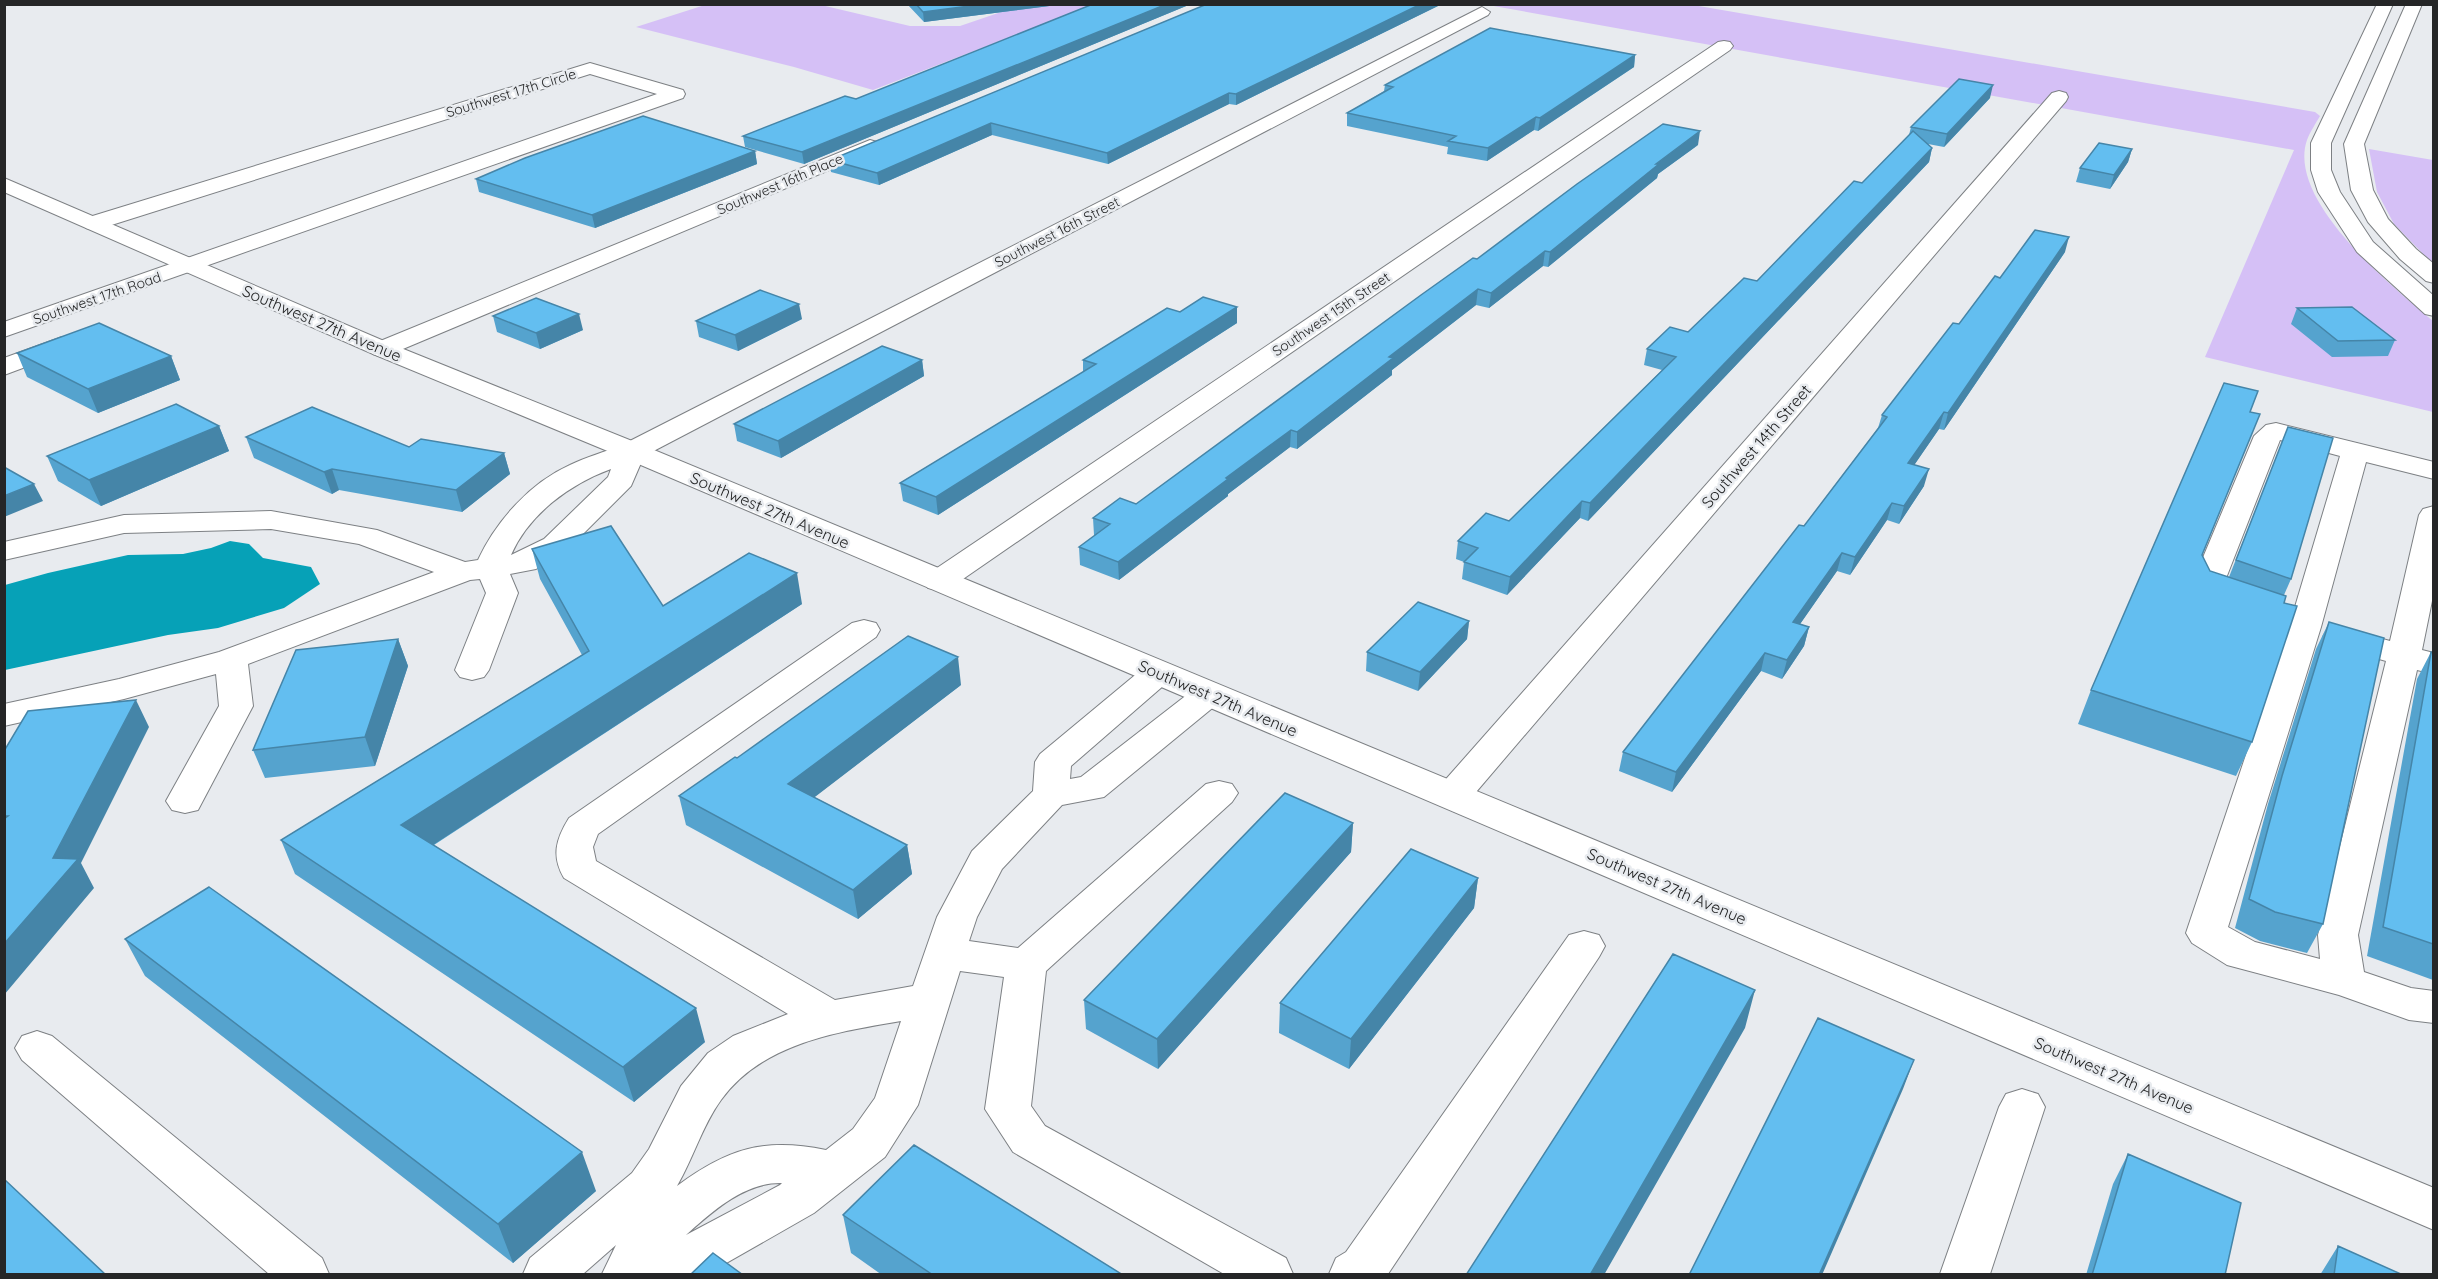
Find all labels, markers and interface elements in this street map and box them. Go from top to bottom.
street label: Southwest 17th Circle [444,65,578,121]
street label: Southwest 16th Place [714,149,846,219]
street label: Southwest 16th Street [991,193,1123,271]
street label: Southwest 17th Road [31,268,163,328]
street label: Southwest 15th Street [1269,268,1394,360]
street label: Southwest 27th Avenue [239,280,405,366]
street label: Southwest 14th Street [1697,380,1815,512]
street label: Southwest 27th Avenue [687,467,853,553]
street label: Southwest 27th Avenue [1135,655,1301,741]
street label: Southwest 27th Avenue [1584,843,1750,929]
street label: Southwest 27th Avenue [2031,1032,2197,1118]

